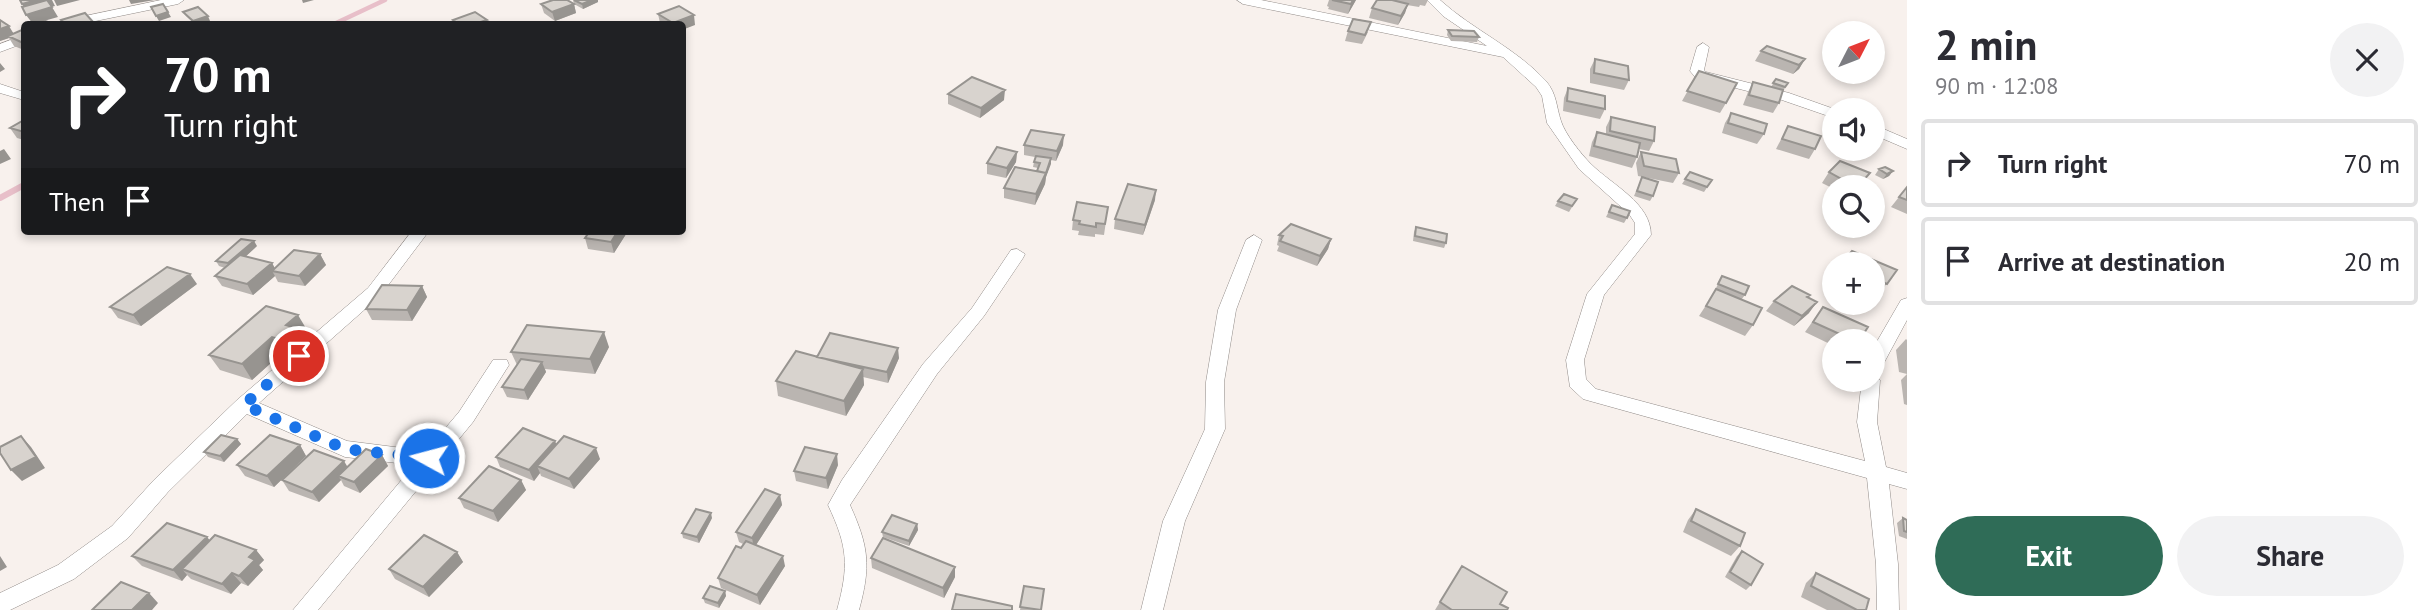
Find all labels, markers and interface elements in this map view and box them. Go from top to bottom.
text: 2 min [1935,17,2037,72]
north arrow [1822,21,1885,84]
map controls [1822,21,1885,392]
button: close [2330,23,2404,97]
text: 70 m [164,42,271,106]
icon: right [49,49,140,140]
text: 90 m · 12:08 [1935,71,2059,100]
button: sound [1822,98,1885,161]
text: Turn right [164,104,298,146]
icon: right [1939,144,1977,182]
text: Turn right [1998,147,2107,180]
text: 70 m [2344,147,2400,180]
button: search [1822,175,1885,238]
icon: arrive [119,182,157,220]
text: Then [49,185,105,218]
icon: arrive [1939,242,1977,280]
text: Arrive at destination [1998,245,2225,278]
text: 20 m [2344,245,2400,278]
button: + [1822,252,1885,315]
pin [269,326,329,386]
button: − [1822,329,1885,392]
icon: arrive [280,337,318,375]
position arrow [392,421,466,495]
button: Exit [1935,516,2163,596]
button: Share [2177,516,2404,596]

